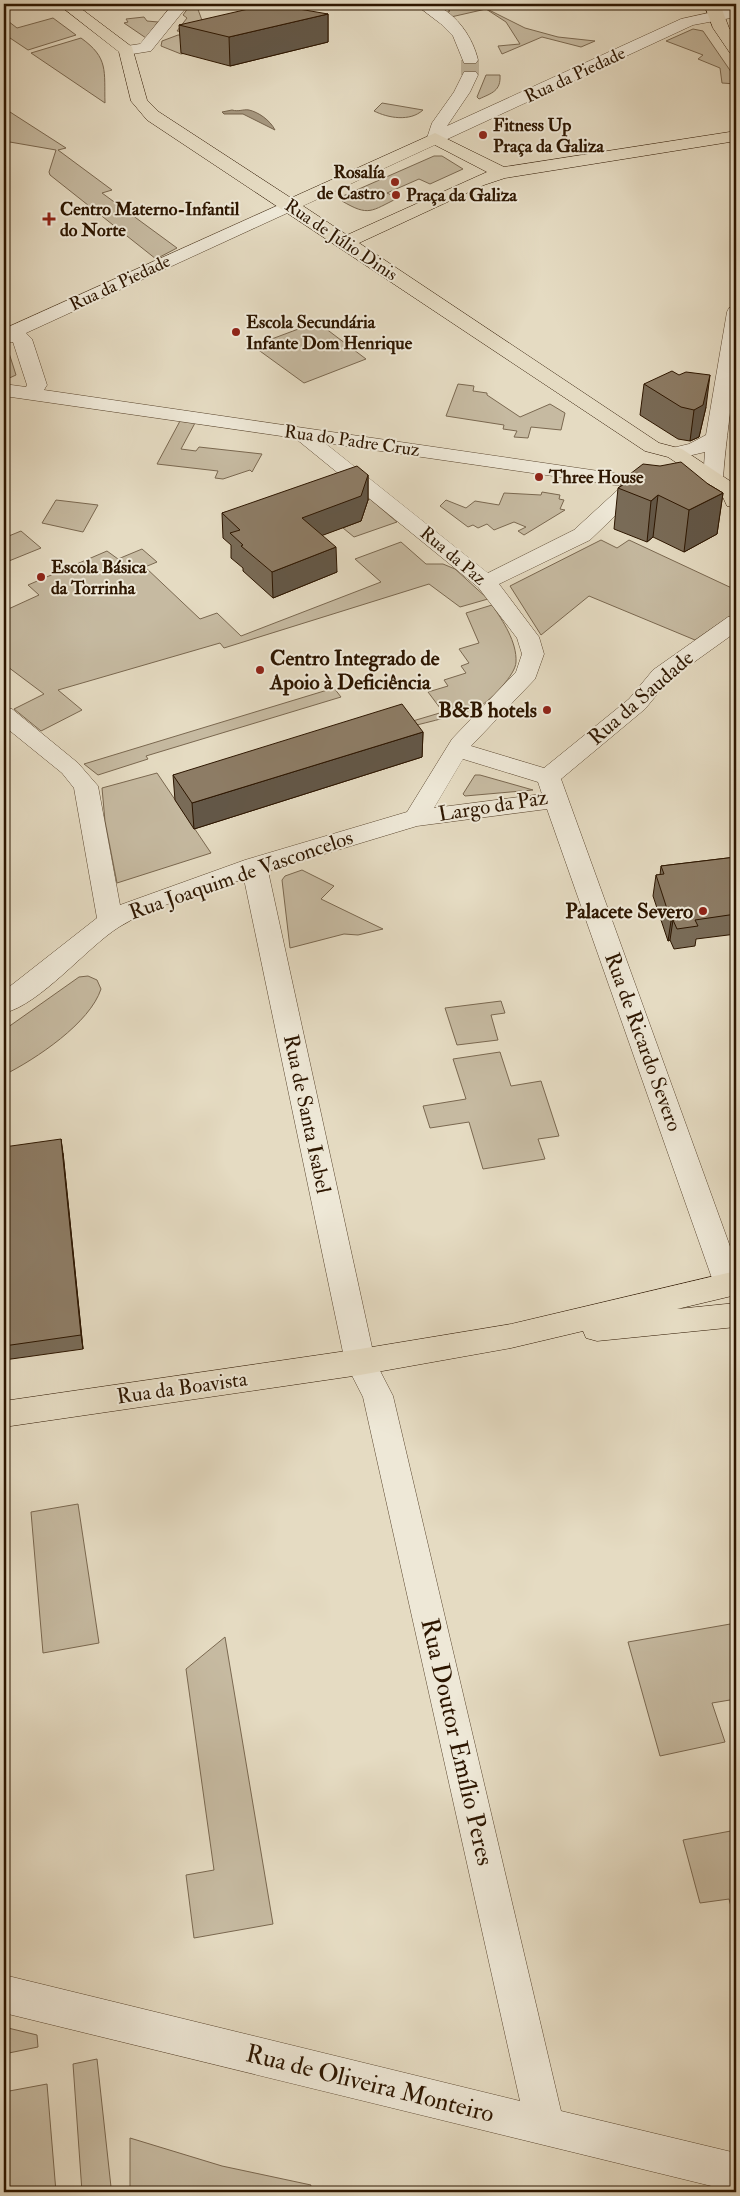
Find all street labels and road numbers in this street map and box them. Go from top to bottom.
street label: Rua da Piedade [521,41,629,108]
street label: Rua de Júlio Dinis [280,194,402,286]
street label: Rua da Piedade [66,249,174,316]
street label: Rua do Padre Cruz [283,420,422,462]
street label: Rua da Paz [415,522,491,591]
street label: Rua da Saudade [583,645,700,751]
street label: Largo da Paz [436,784,550,828]
street label: Rua Joaquim de Vasconcelos [125,824,357,926]
street label: Rua de Ricardo Severo [598,949,688,1135]
street label: Rua de Santa Isabel [277,1032,337,1197]
street label: Rua da Boavista [115,1365,249,1411]
street label: Rua Doutor Emílio Peres [413,1615,501,1869]
street label: Rua de Oliveira Monteiro [243,2038,497,2130]

